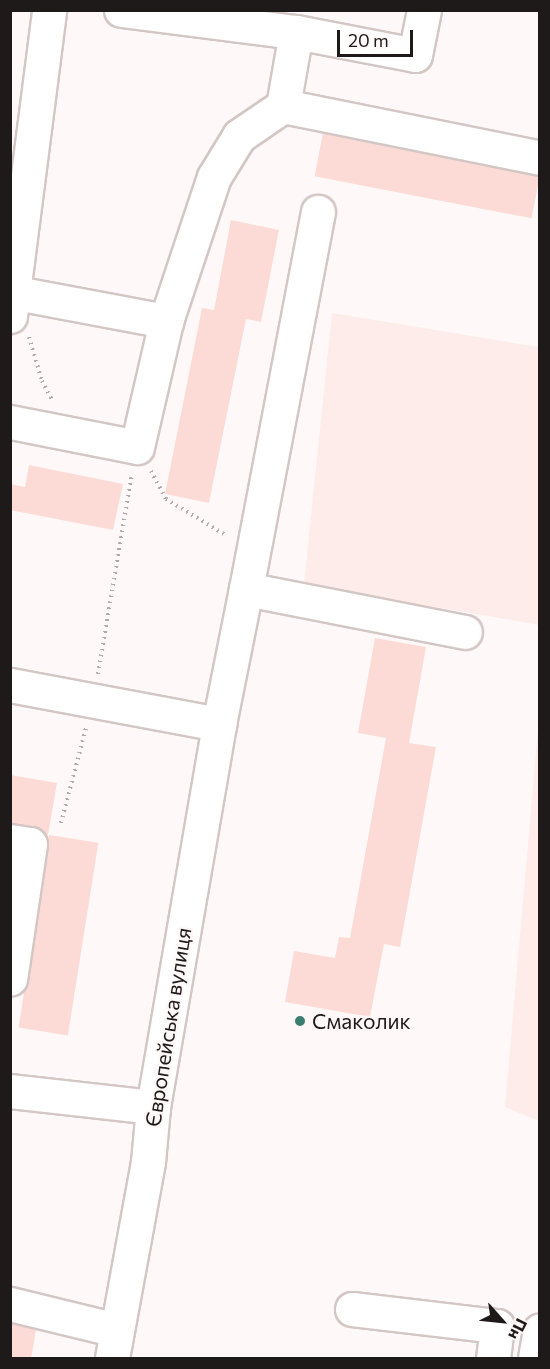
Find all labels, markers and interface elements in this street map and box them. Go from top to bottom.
scale bar [340,18,416,56]
text: 20 m [348,29,389,51]
street label: Європейська вулиця [140,926,196,1128]
place label: Смаколик [312,1008,411,1034]
marker: Смаколик [293,1014,307,1028]
north arrow [472,1291,532,1351]
text: Пн [505,1316,532,1343]

